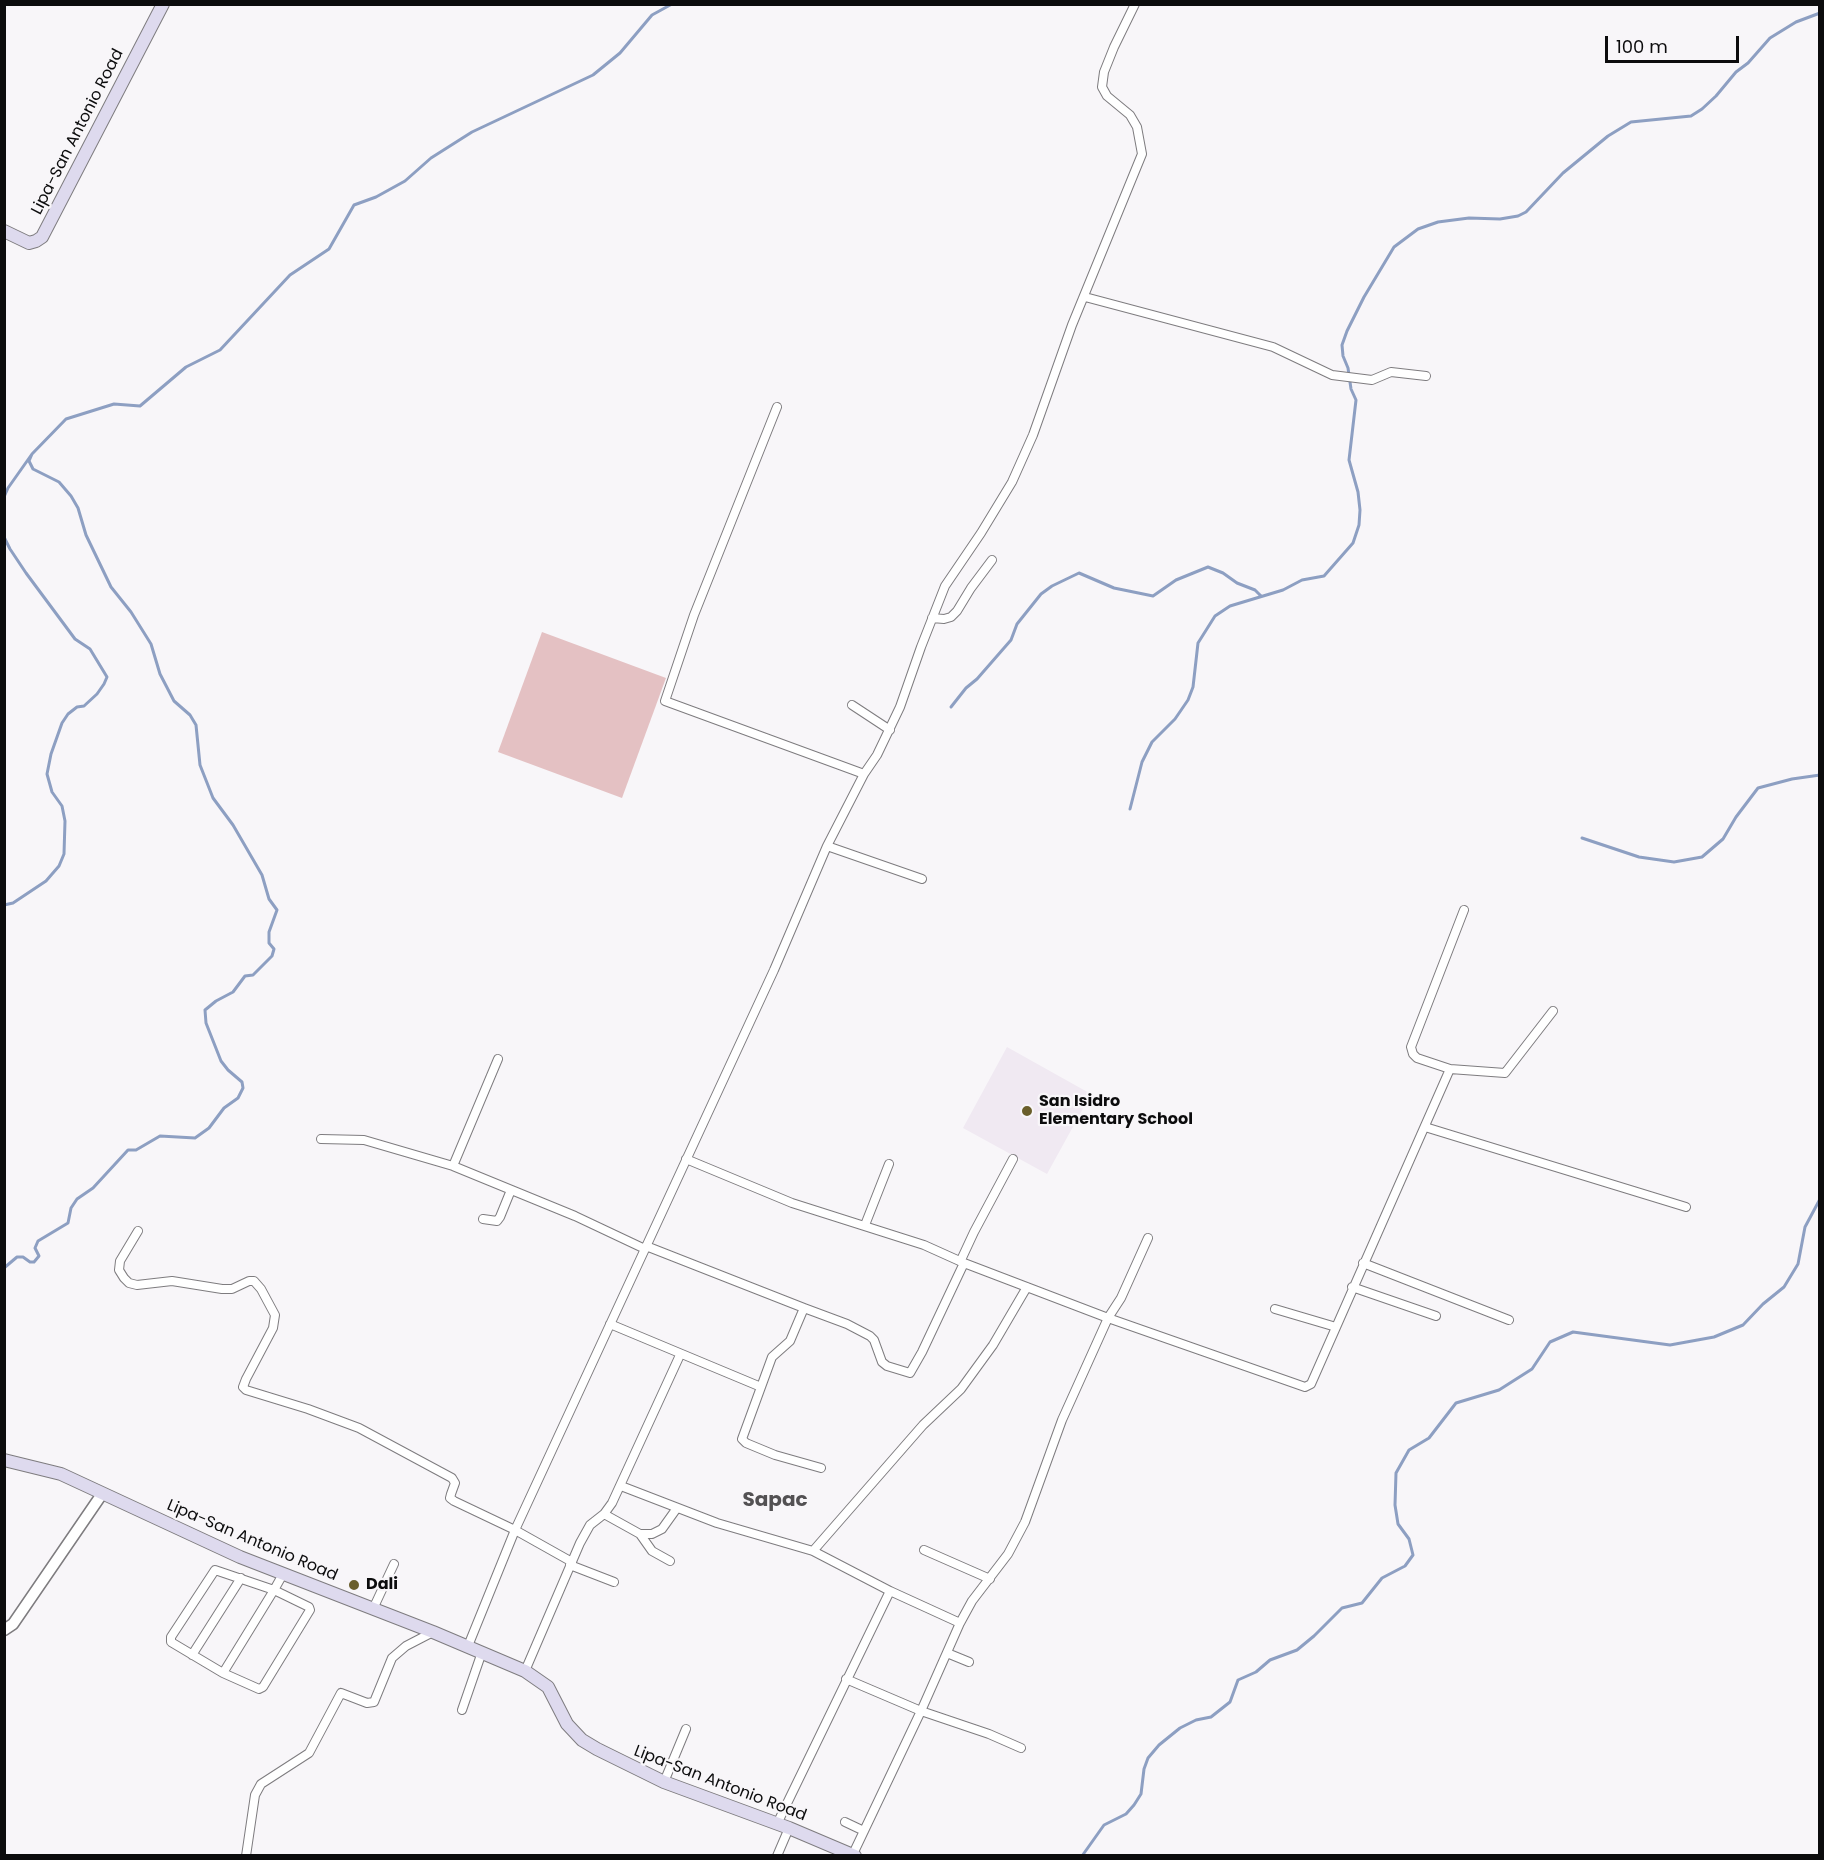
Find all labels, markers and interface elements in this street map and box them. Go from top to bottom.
scale bar [1608,24,1742,62]
text: 100 m [1616,34,1668,59]
street label: Lipa-San Antonio Road [28,46,128,218]
place label: San Isidro Elementary School [1039,1092,1193,1130]
marker: San Isidro Elementary School [1020,1104,1034,1118]
district label: Sapac [742,1489,808,1513]
street label: Lipa-San Antonio Road [164,1496,340,1586]
place label: Dali [366,1575,398,1595]
marker: Dali [347,1578,361,1592]
street label: Lipa-San Antonio Road [631,1742,809,1826]

